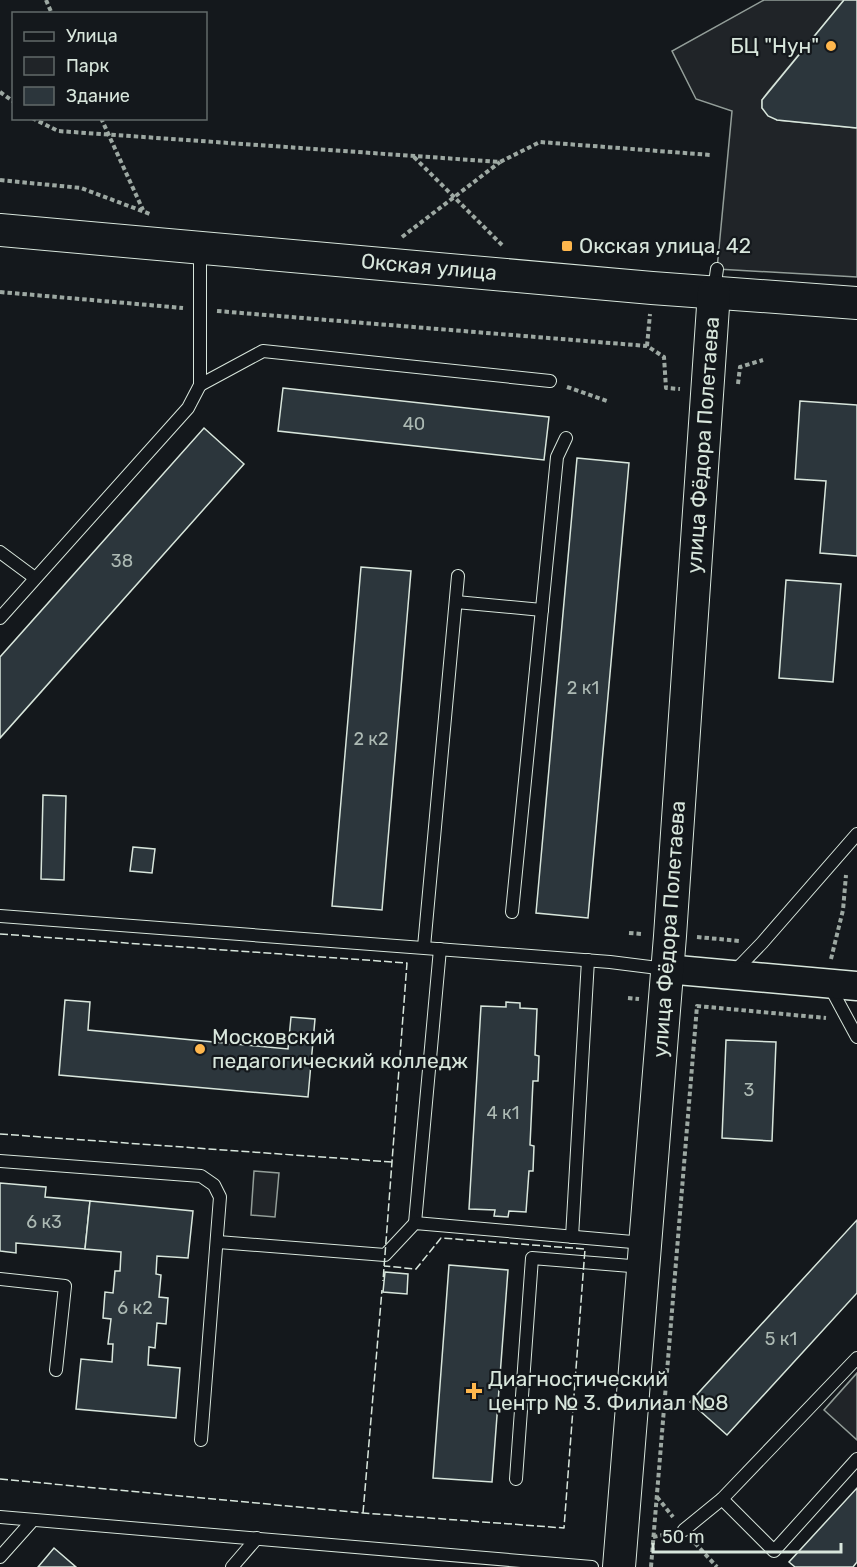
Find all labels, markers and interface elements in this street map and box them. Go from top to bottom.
legend [12,12,207,120]
text: Улица [66,25,118,47]
place label: БЦ "Нун" [730,33,819,58]
marker: БЦ "Нун" [824,39,838,53]
text: Парк [66,55,110,77]
text: Здание [66,85,130,107]
place label: Окская улица, 42 [579,233,751,258]
marker: Окская улица, 42 [560,239,574,253]
street label: Окская улица [360,248,498,285]
street label: улица Фёдора Полетаева [681,316,724,574]
house number: 40 [403,413,425,435]
house number: 38 [111,550,133,572]
house number: 2 к1 [567,677,599,699]
house number: 2 к2 [353,728,389,750]
street label: улица Фёдора Полетаева [647,800,690,1058]
place label: Московский педагогический колледж [212,1024,468,1073]
marker: Московский педагогический колледж [193,1042,207,1056]
house number: 3 [744,1079,754,1101]
house number: 4 к1 [487,1102,519,1124]
house number: 6 к3 [26,1211,62,1233]
house number: 6 к2 [117,1297,153,1319]
house number: 5 к1 [765,1328,797,1350]
place label: Диагностический центр № 3. Филиал №8 [488,1366,729,1415]
marker: Диагностический центр № 3. Филиал №8 [465,1382,483,1400]
scale bar [653,1516,840,1554]
text: 50 m [662,1526,705,1548]

